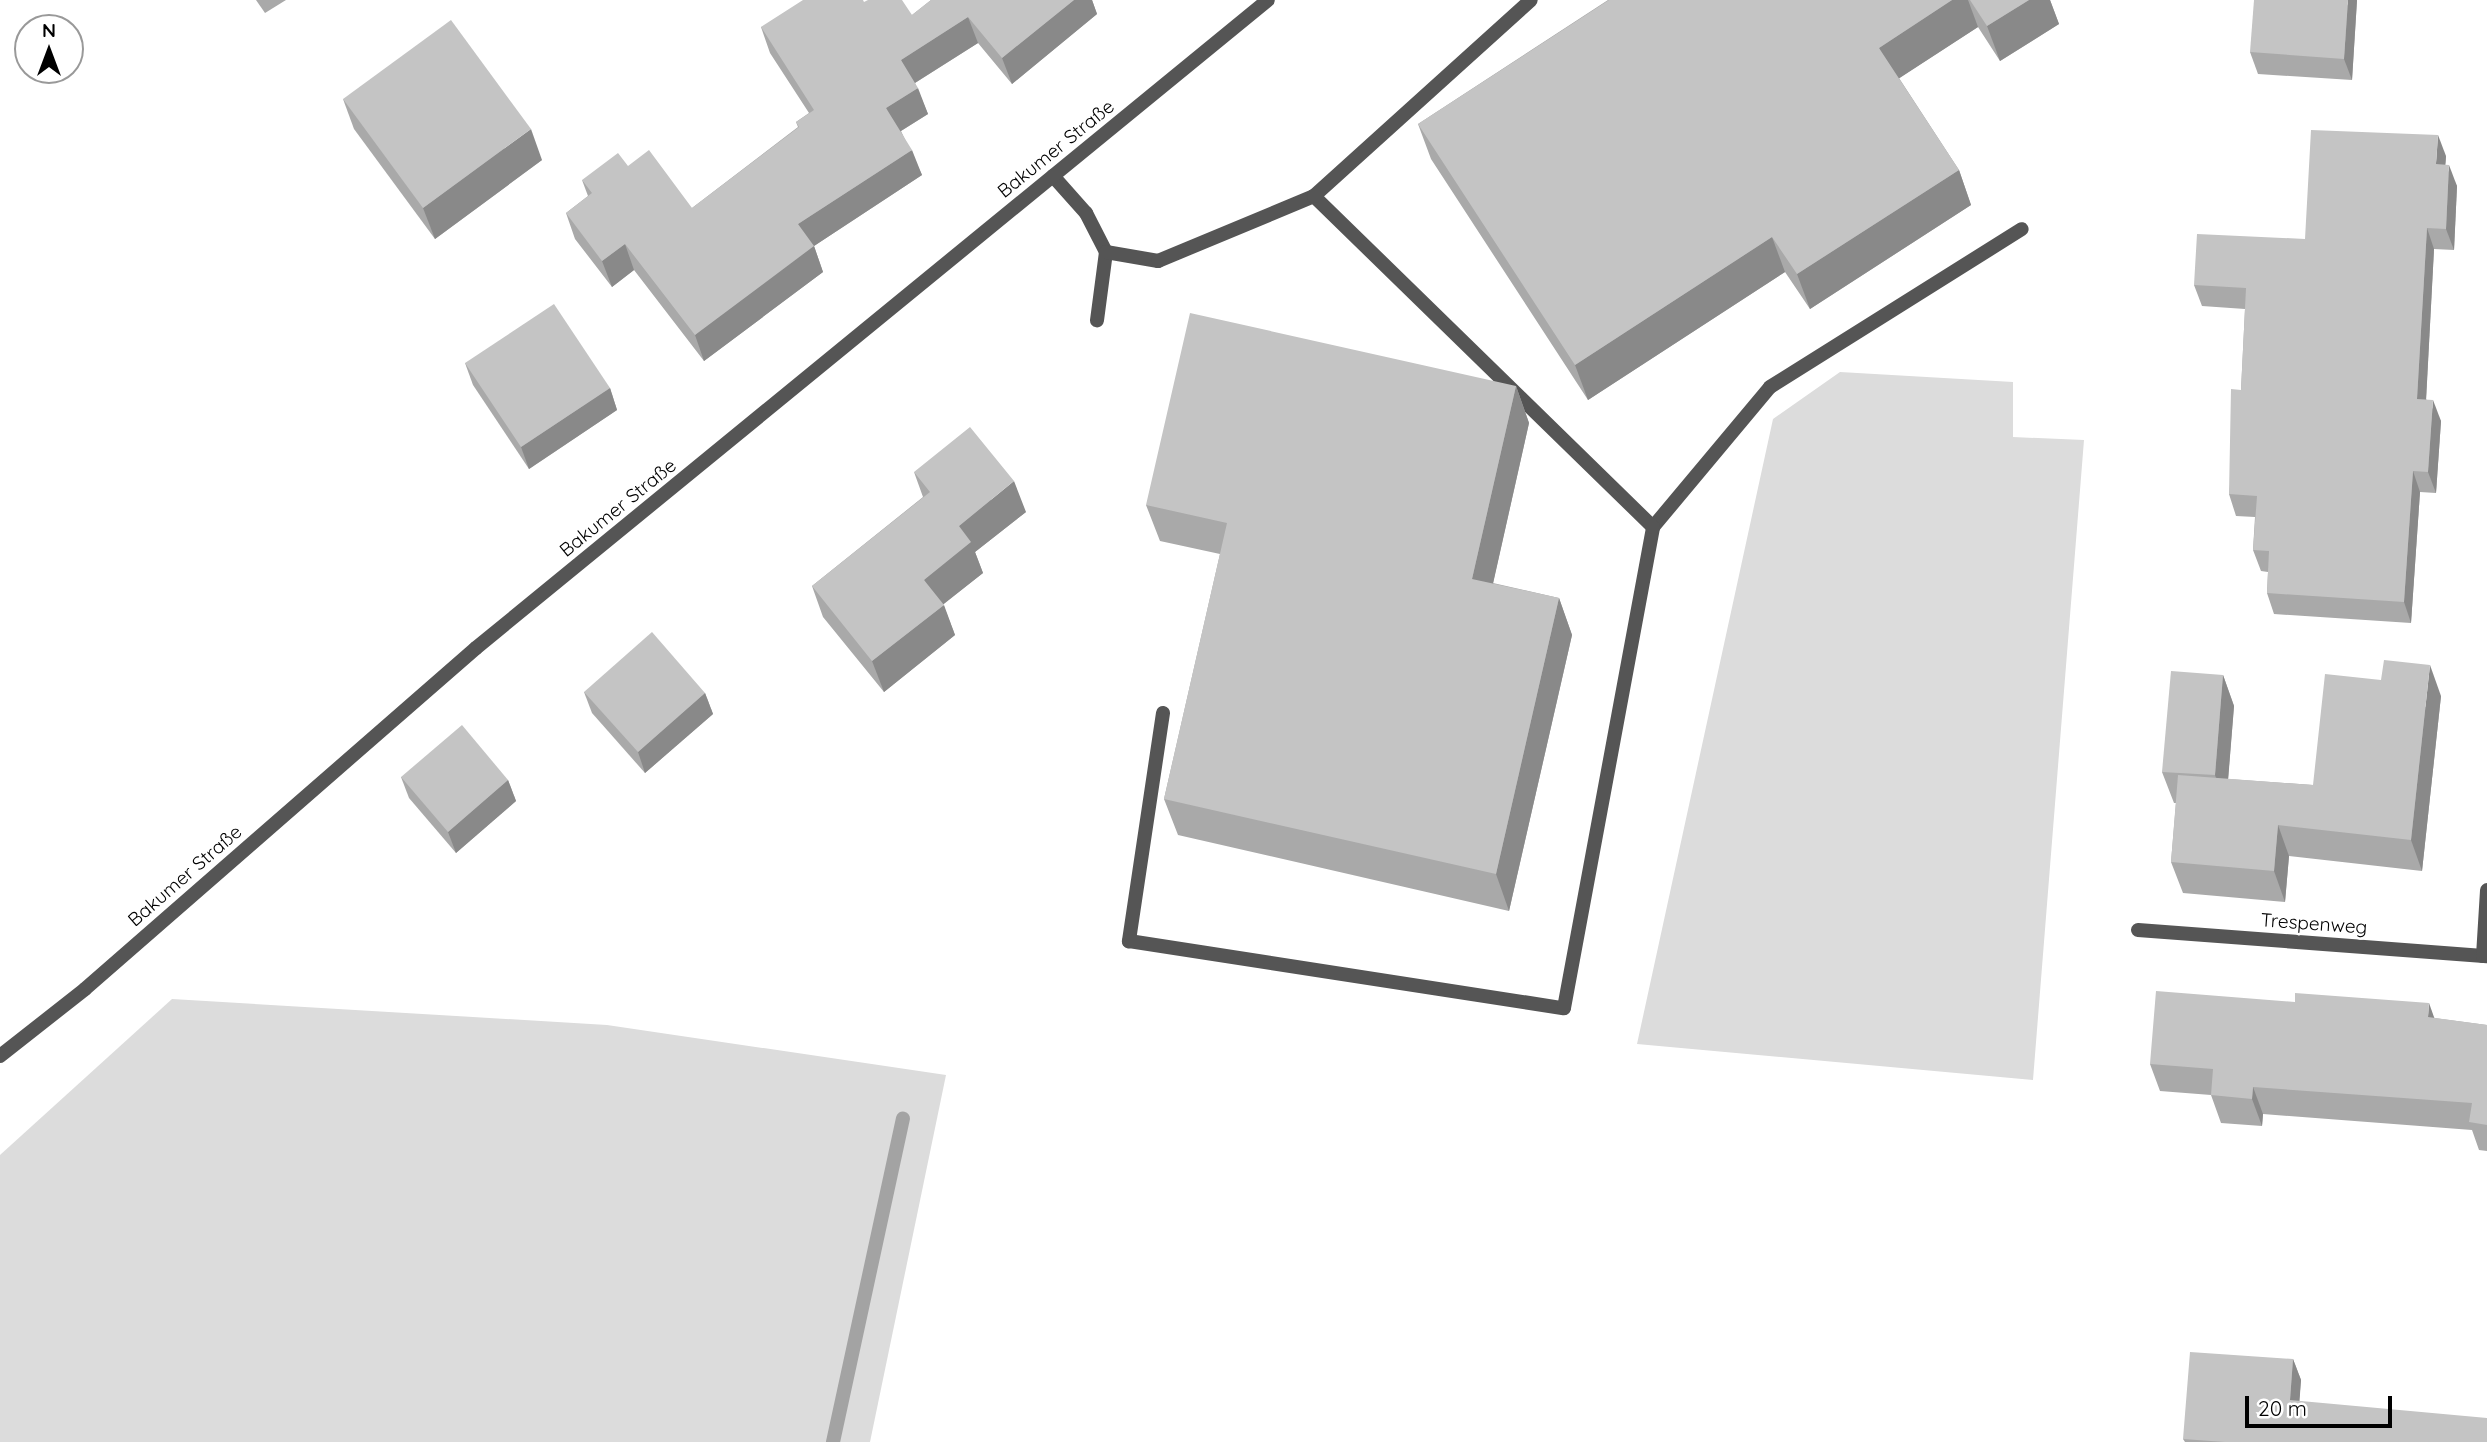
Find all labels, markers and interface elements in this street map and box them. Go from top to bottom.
north arrow [14,14,84,84]
text: N [42,18,56,42]
street label: Bakumer Straße [993,95,1119,203]
street label: Bakumer Straße [555,454,681,562]
street label: Bakumer Straße [123,820,247,932]
street label: Trespenweg [2260,909,2368,939]
scale bar [2249,1382,2396,1426]
text: 20 m [2258,1395,2307,1421]

